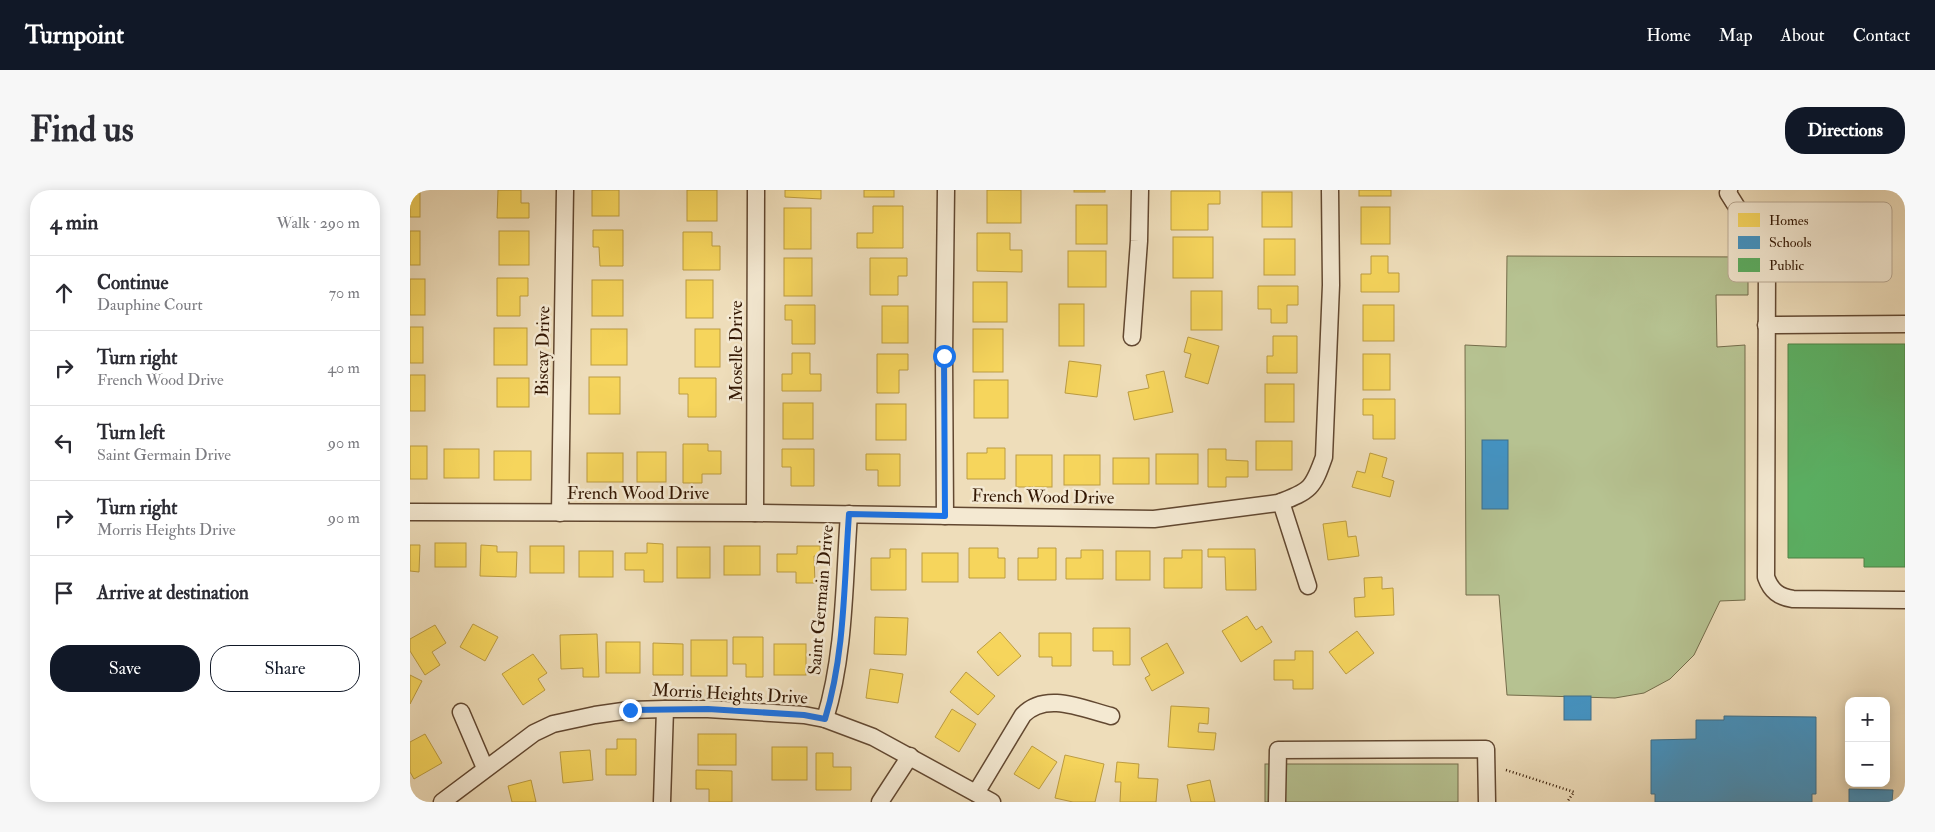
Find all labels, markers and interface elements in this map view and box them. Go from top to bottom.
text: Turnpoint [25,20,124,51]
text: Home [1646,24,1691,47]
text: Map [1719,24,1753,47]
text: About [1781,24,1825,47]
text: Contact [1853,24,1910,47]
button: Directions [1785,107,1905,154]
text: Find us [30,108,134,152]
legend [1728,202,1892,282]
text: 4 min [50,209,98,236]
text: Homes [1769,212,1809,229]
text: Walk · 290 m [277,213,360,233]
text: Schools [1769,234,1812,251]
text: Public [1769,257,1804,274]
text: Continue [97,271,168,295]
icon: ahead [50,279,78,307]
text: 70 m [329,283,360,303]
text: Dauphine Court [97,295,203,315]
street label: Moselle Drive [725,300,748,402]
street label: Biscay Drive [531,305,555,396]
route start [933,345,956,368]
text: Turn right [97,346,177,370]
icon: right [50,354,78,382]
text: 40 m [327,358,360,378]
text: French Wood Drive [97,370,224,390]
text: Turn left [97,421,165,445]
icon: left [50,429,78,457]
text: 90 m [328,433,360,453]
text: Saint Germain Drive [97,445,231,465]
street label: French Wood Drive [567,482,710,505]
street label: French Wood Drive [971,484,1115,510]
text: Turn right [97,496,177,520]
icon: right [50,504,78,532]
text: 90 m [328,508,360,528]
text: Morris Heights Drive [97,520,236,540]
street label: Saint Germain Drive [803,523,839,676]
icon: arrive [50,579,78,607]
text: Arrive at destination [97,581,249,605]
button: Save [50,645,200,692]
button: Share [210,645,360,692]
street label: Morris Heights Drive [652,678,809,710]
map controls [1845,697,1890,787]
button: + [1845,697,1890,742]
route end [619,699,642,722]
button: − [1845,742,1890,787]

